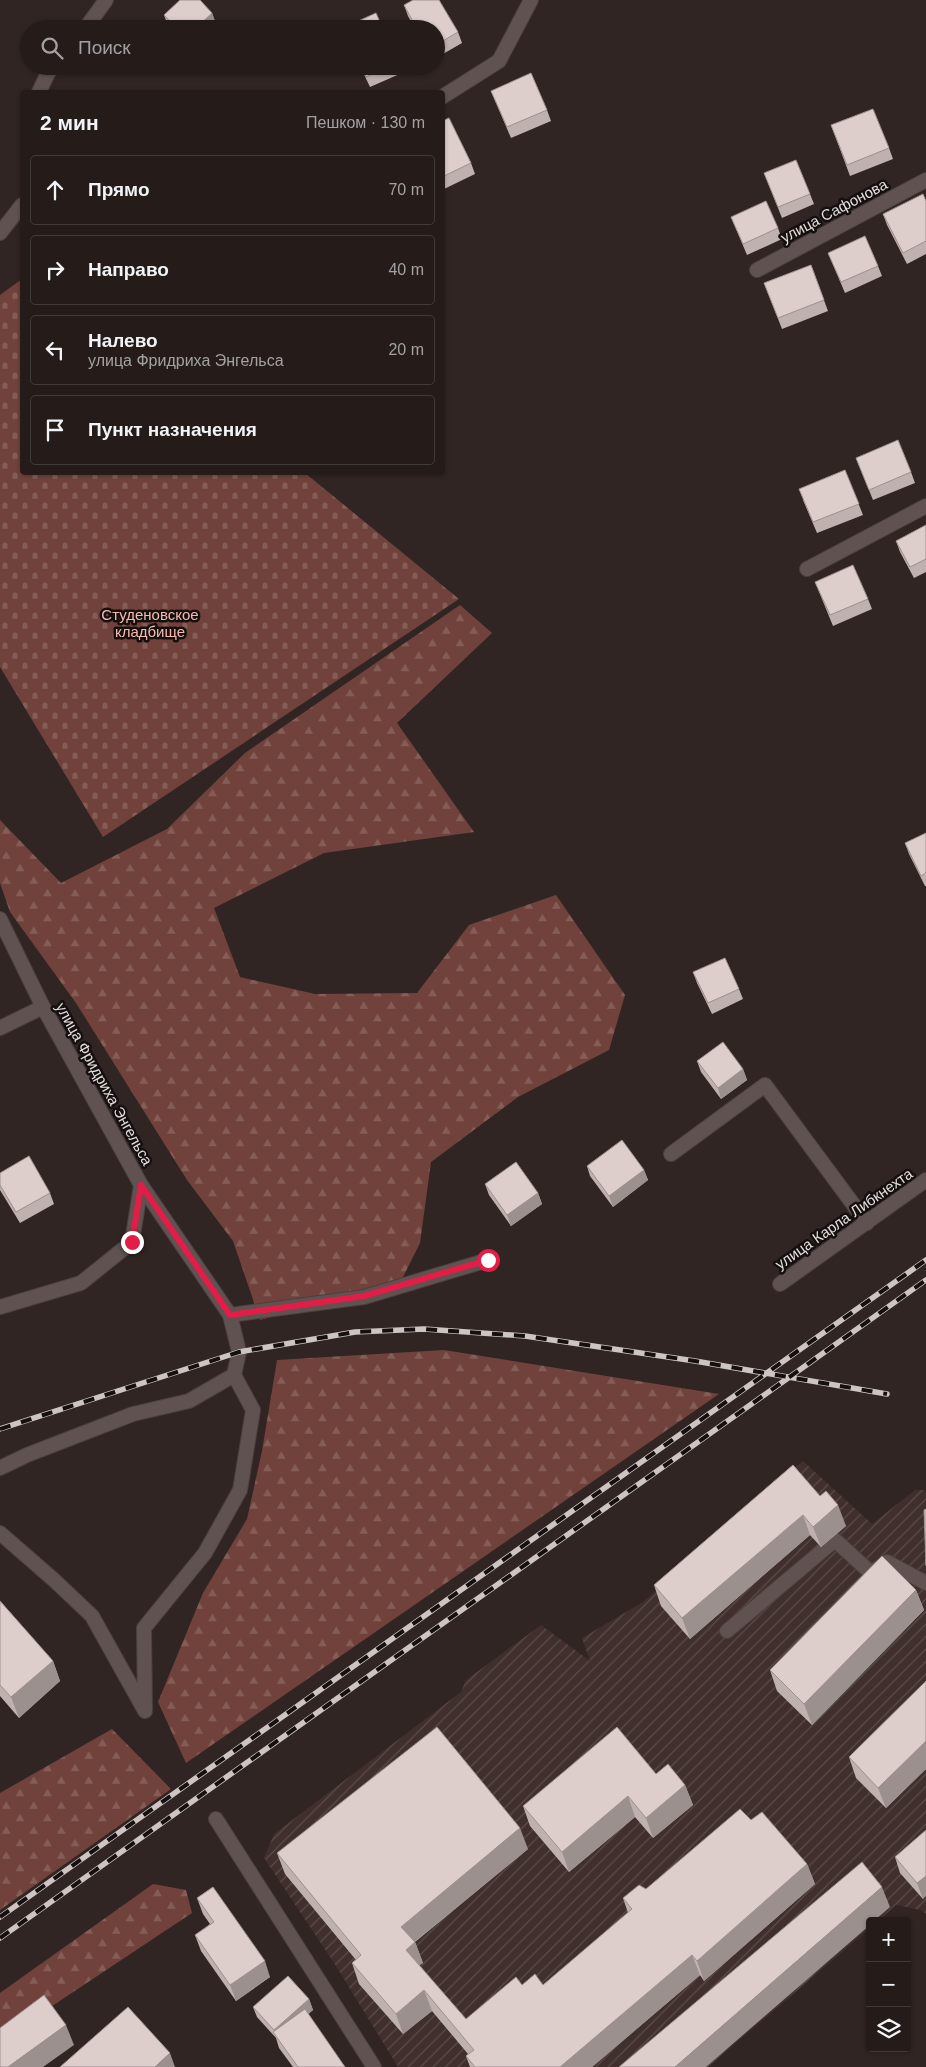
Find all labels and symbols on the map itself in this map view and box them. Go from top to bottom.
street label: улица Сафонова [778,175,891,246]
park label: Студеновское кладбище [101,606,199,640]
street label: улица Фридриха Энгельса [53,999,157,1169]
street label: улица Карла Либкнехта [772,1164,916,1272]
route end [121,1231,144,1254]
route start [477,1249,500,1272]

